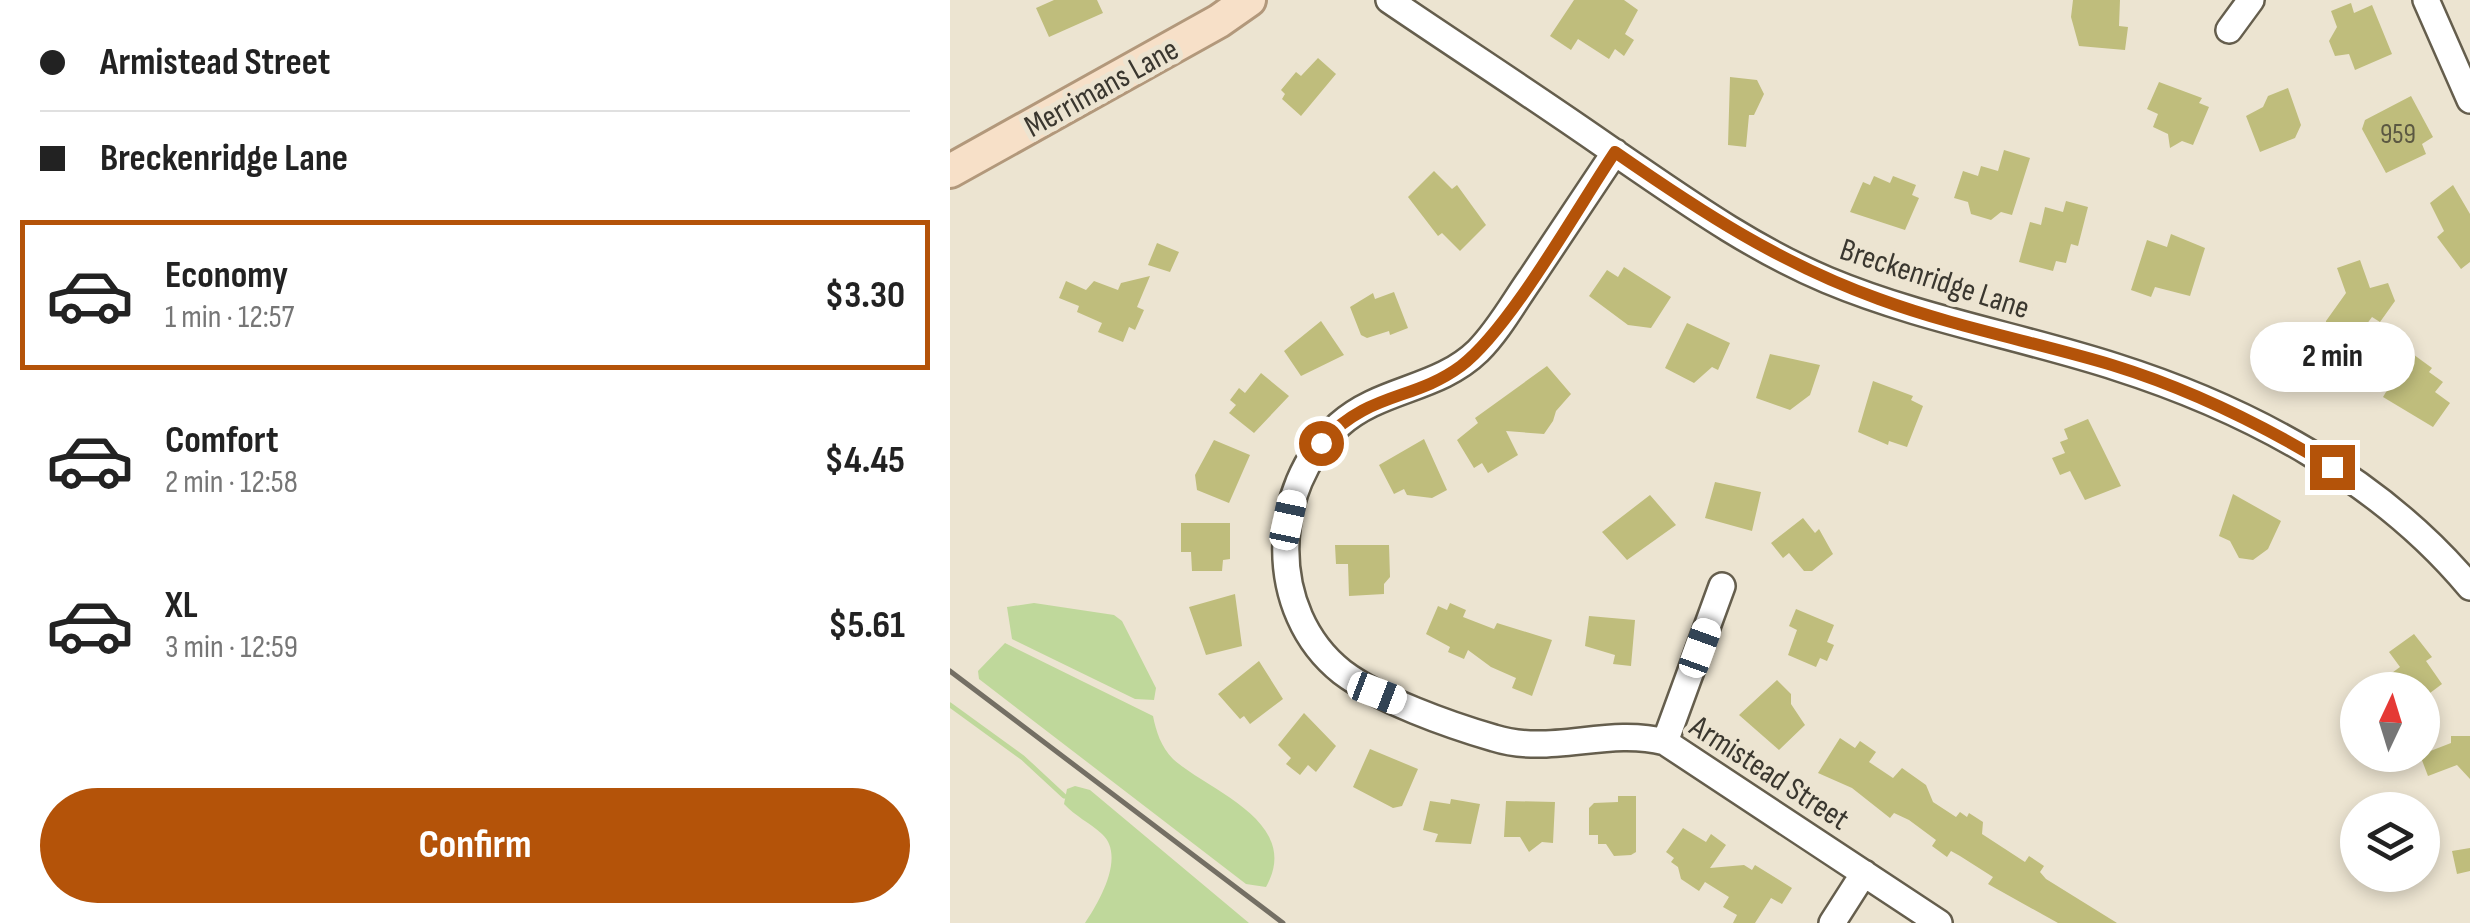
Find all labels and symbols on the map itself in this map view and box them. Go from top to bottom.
street label: Merrimans Lane [1018,30,1186,147]
house number: 959 [2380,118,2416,151]
street label: Breckenridge Lane [1835,230,2034,328]
callout: 2 min [2250,322,2414,392]
route start [1299,421,1344,466]
route end [2310,445,2355,490]
car [1267,488,1309,552]
car [1676,615,1724,681]
car [1344,668,1410,718]
north arrow [2340,672,2440,772]
street label: Armistead Street [1681,707,1856,839]

